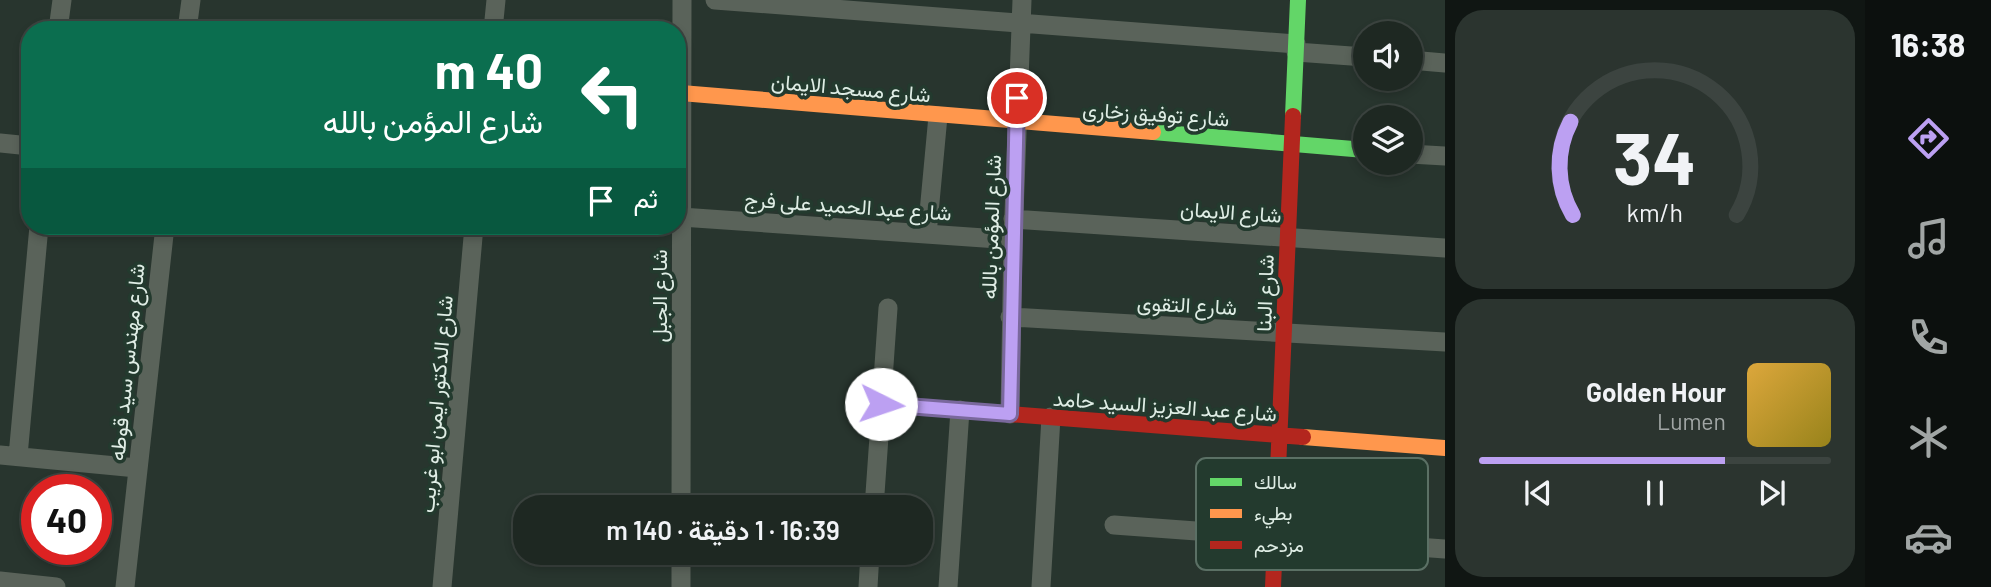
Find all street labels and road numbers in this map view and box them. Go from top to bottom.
street label: شارع مسجد الايمان [770,68,932,109]
street label: شارع توفيق زخارى [1082,95,1230,134]
street label: شارع المؤمن بالله [975,154,1008,300]
street label: شارع عبد الحميد على فرج [743,185,952,228]
street label: شارع الايمان [1179,195,1283,230]
street label: شارع الجبل [646,249,674,343]
street label: شارع البنا [1250,254,1281,332]
street label: شارع مهندس سيد قوطه [103,262,152,462]
street label: شارع التقوى [1136,289,1238,322]
street label: شارع الدكتور ايمن ابو غريب [413,294,460,514]
street label: شارع عبد العزيز السيد حامد [1052,385,1278,428]

